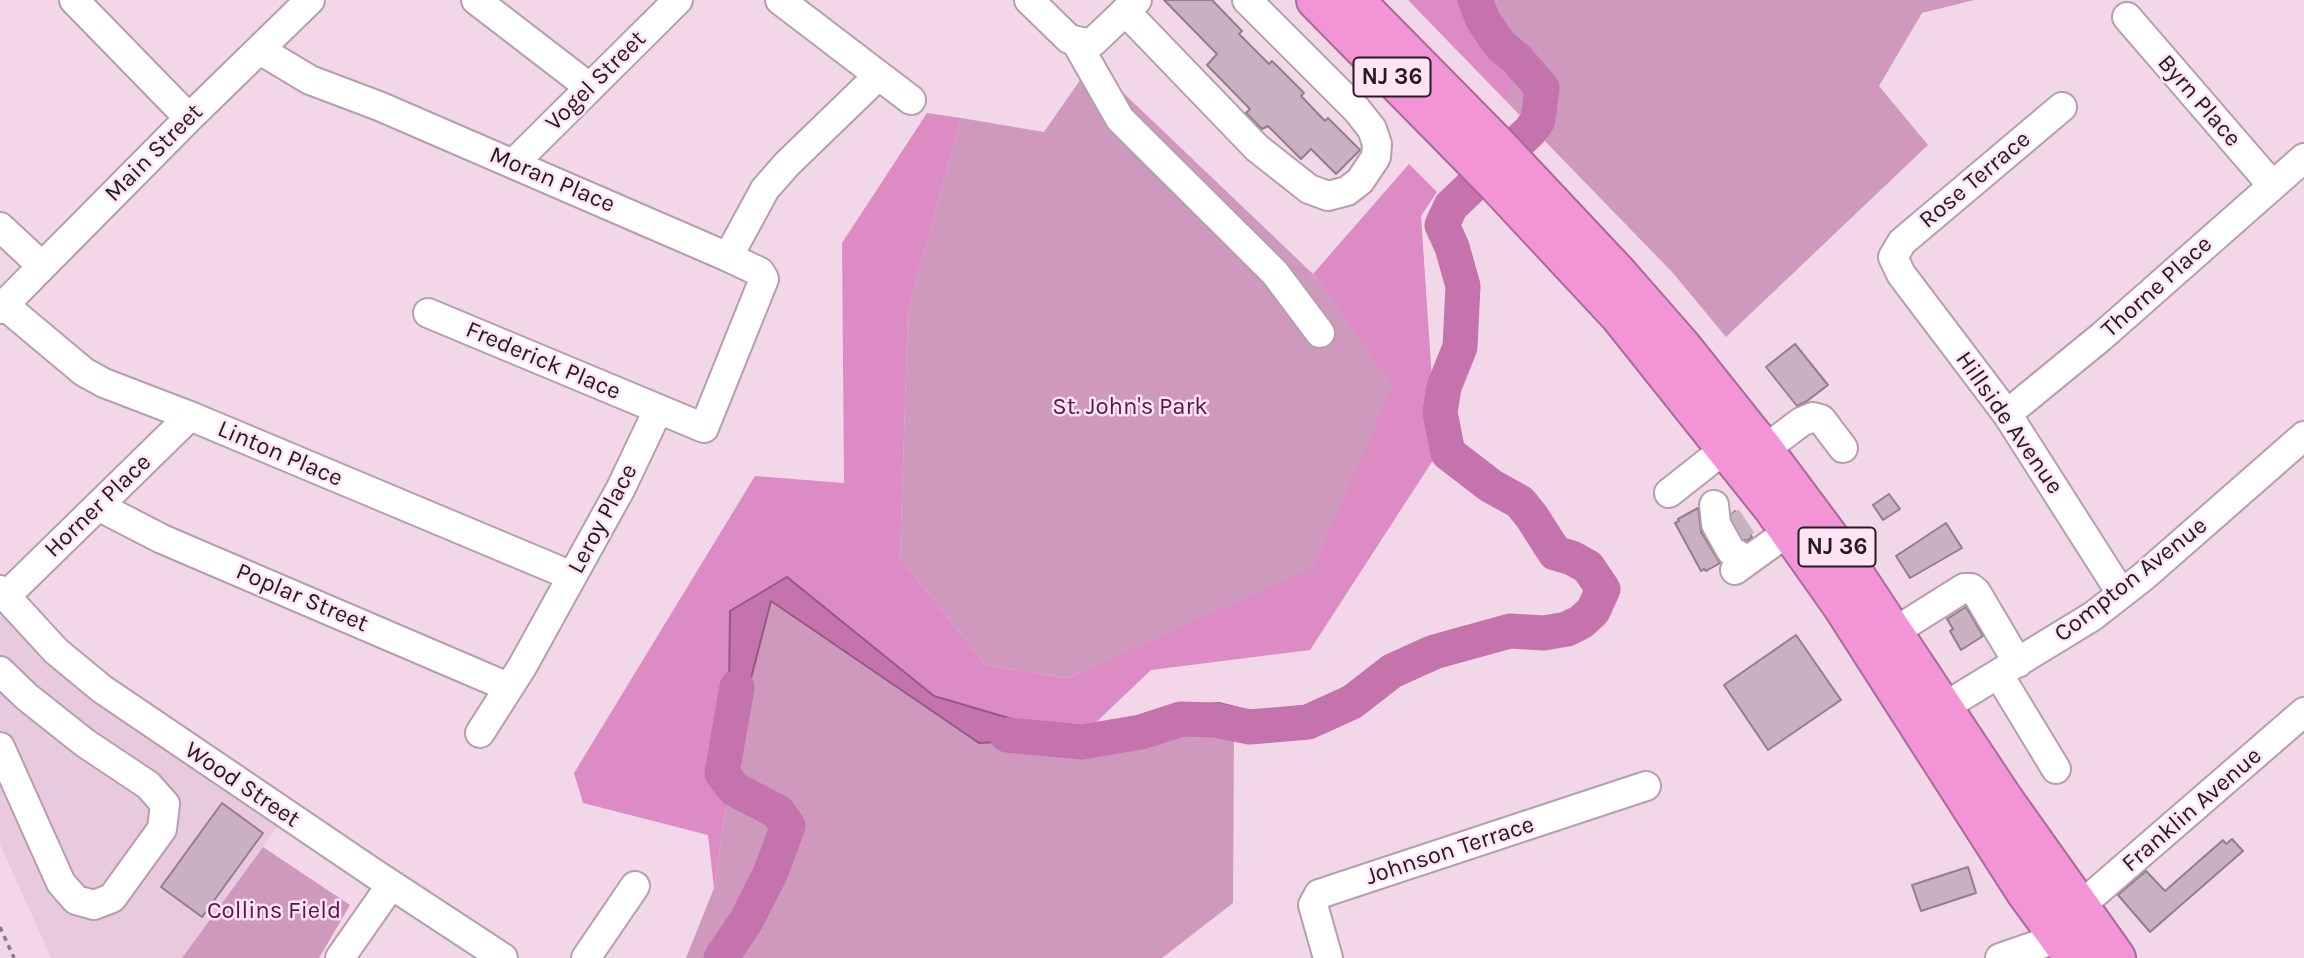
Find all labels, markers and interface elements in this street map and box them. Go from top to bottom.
street label: Vogel Street [540,25,652,137]
street label: Byrn Place [2151,49,2247,153]
road number: NJ 36 [1354,58,1430,96]
street label: Main Street [99,98,209,208]
street label: Rose Terrace [1914,125,2036,235]
street label: Moran Place [485,141,619,219]
street label: Thorne Place [2096,230,2218,344]
street label: Frederick Place [461,315,625,407]
street label: Hillside Avenue [1949,346,2069,500]
park label: St. John's Park [1052,393,1208,421]
street label: Linton Place [213,415,347,493]
street label: Horner Place [39,448,157,564]
street label: Leroy Place [562,459,644,579]
street label: Compton Avenue [2049,512,2213,648]
road number: NJ 36 [1798,527,1876,566]
street label: Poplar Street [232,557,372,639]
street label: Wood Street [179,736,305,834]
street label: Franklin Avenue [2116,742,2268,878]
street label: Johnson Terrace [1362,810,1538,892]
park label: Collins Field [207,897,341,925]

